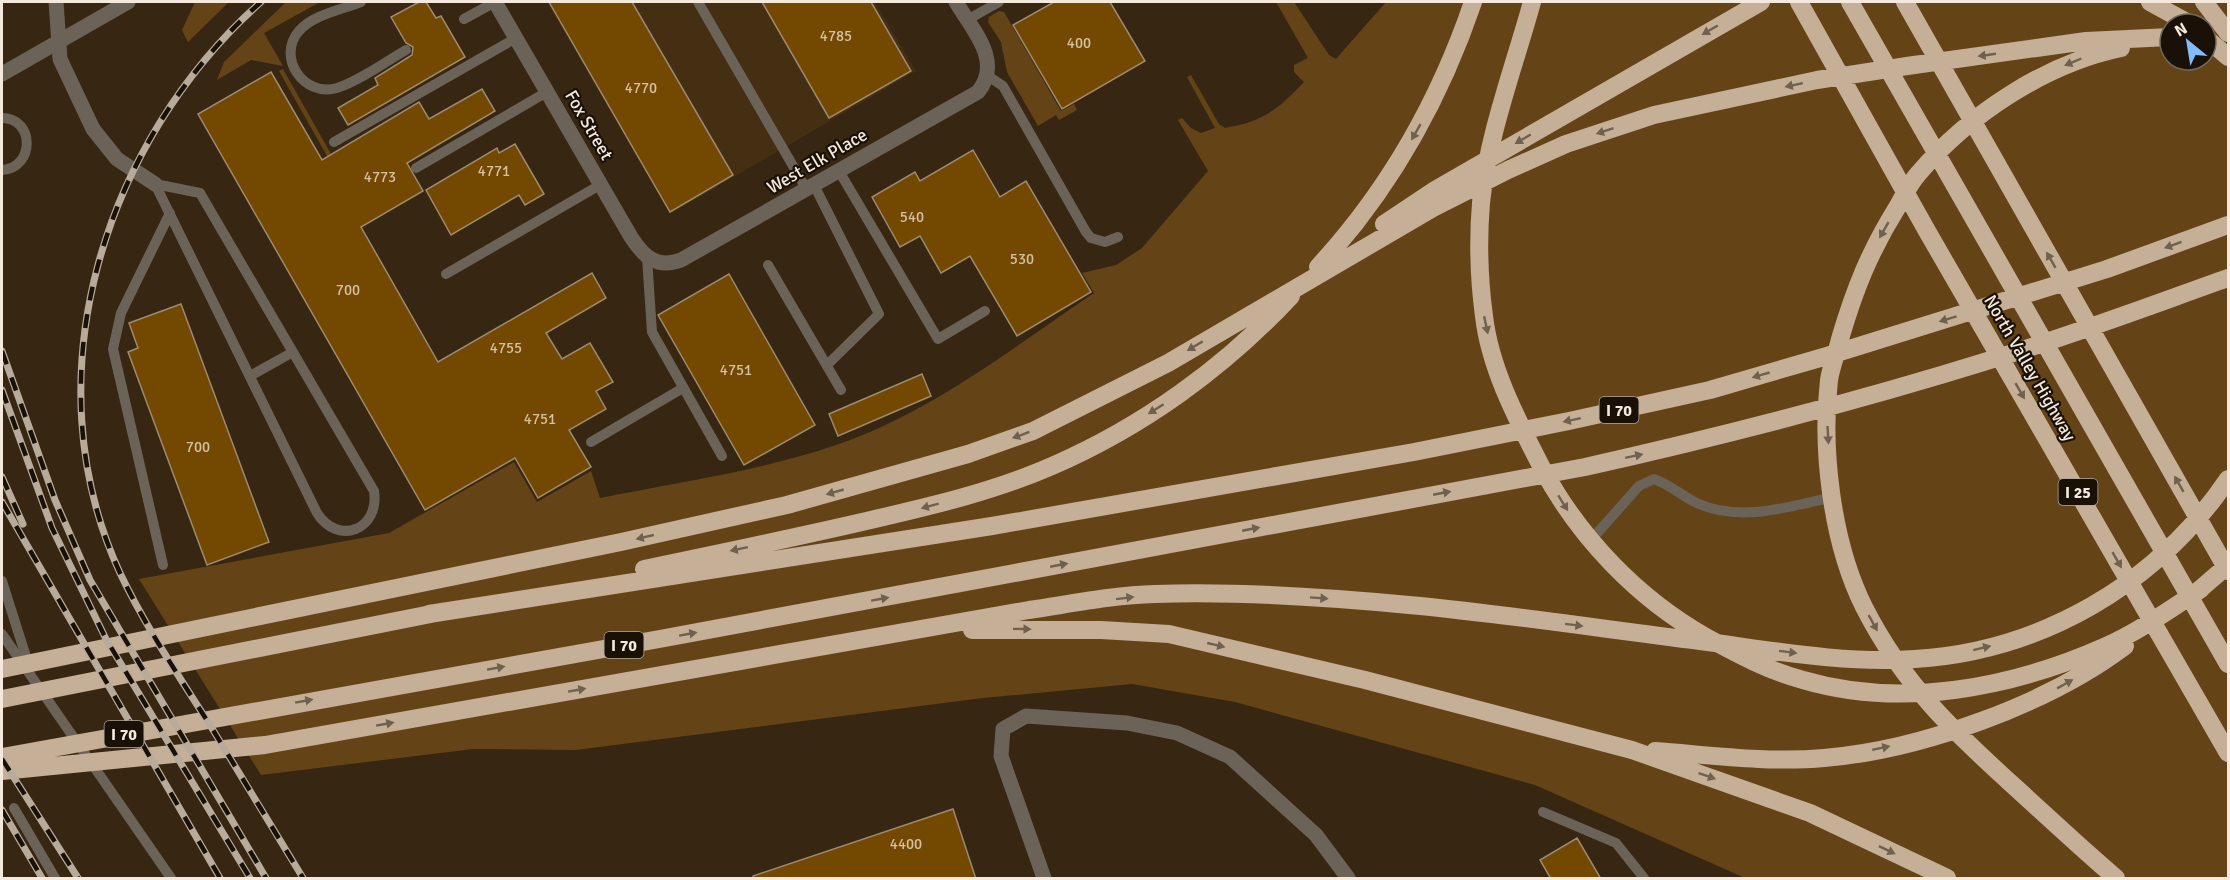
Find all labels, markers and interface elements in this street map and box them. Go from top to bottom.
north arrow [2158,12,2218,72]
text: N [2171,18,2191,41]
one-way arrow [1702,25,1718,36]
house number: 4785 [820,27,852,45]
house number: 400 [1067,34,1091,52]
one-way arrow [1977,50,1996,59]
one-way arrow [2064,58,2082,67]
house number: 4770 [625,79,657,97]
one-way arrow [1784,81,1803,90]
street label: Fox Street [560,86,618,164]
street label: West Elk Place [763,123,871,199]
one-way arrow [1411,124,1421,141]
one-way arrow [1596,127,1614,137]
one-way arrow [1514,134,1531,144]
house number: 4771 [478,162,510,180]
house number: 4773 [364,168,396,186]
house number: 540 [900,208,924,226]
one-way arrow [1879,221,1889,238]
one-way arrow [2164,241,2182,251]
house number: 530 [1010,250,1034,268]
one-way arrow [2046,251,2056,268]
house number: 700 [336,281,360,299]
street label: North Valley Highway [1979,291,2081,445]
one-way arrow [1939,315,1957,324]
one-way arrow [1482,316,1491,335]
house number: 4755 [490,339,522,357]
one-way arrow [1187,341,1203,352]
house number: 4751 [720,361,752,379]
one-way arrow [1752,371,1770,380]
one-way arrow [2014,383,2025,399]
road number: I 70 [1600,397,1638,423]
one-way arrow [1148,404,1164,415]
house number: 4751 [524,410,556,428]
one-way arrow [1563,416,1581,426]
one-way arrow [1823,426,1832,445]
one-way arrow [1012,431,1030,441]
house number: 700 [186,438,210,456]
one-way arrow [1625,451,1644,460]
one-way arrow [2174,475,2184,492]
road number: I 25 [2058,479,2098,505]
one-way arrow [826,487,844,497]
one-way arrow [1433,488,1452,497]
one-way arrow [1557,495,1568,511]
one-way arrow [920,502,939,512]
one-way arrow [1241,524,1260,533]
one-way arrow [636,533,655,542]
one-way arrow [730,545,749,554]
one-way arrow [2112,552,2122,569]
one-way arrow [1050,560,1069,569]
one-way arrow [1115,593,1134,602]
one-way arrow [1310,593,1329,603]
one-way arrow [871,594,890,603]
one-way arrow [1867,615,1878,631]
one-way arrow [1565,620,1584,630]
one-way arrow [1013,624,1032,633]
one-way arrow [679,629,698,638]
road number: I 70 [604,632,644,658]
one-way arrow [1207,640,1225,650]
one-way arrow [1973,643,1991,653]
one-way arrow [1779,647,1798,657]
one-way arrow [487,663,506,672]
one-way arrow [2057,679,2074,689]
one-way arrow [568,685,587,694]
one-way arrow [295,696,314,705]
one-way arrow [376,719,395,728]
road number: I 70 [104,721,144,747]
one-way arrow [1872,743,1891,752]
one-way arrow [1698,772,1716,782]
house number: 4400 [890,835,922,853]
one-way arrow [1879,845,1896,855]

